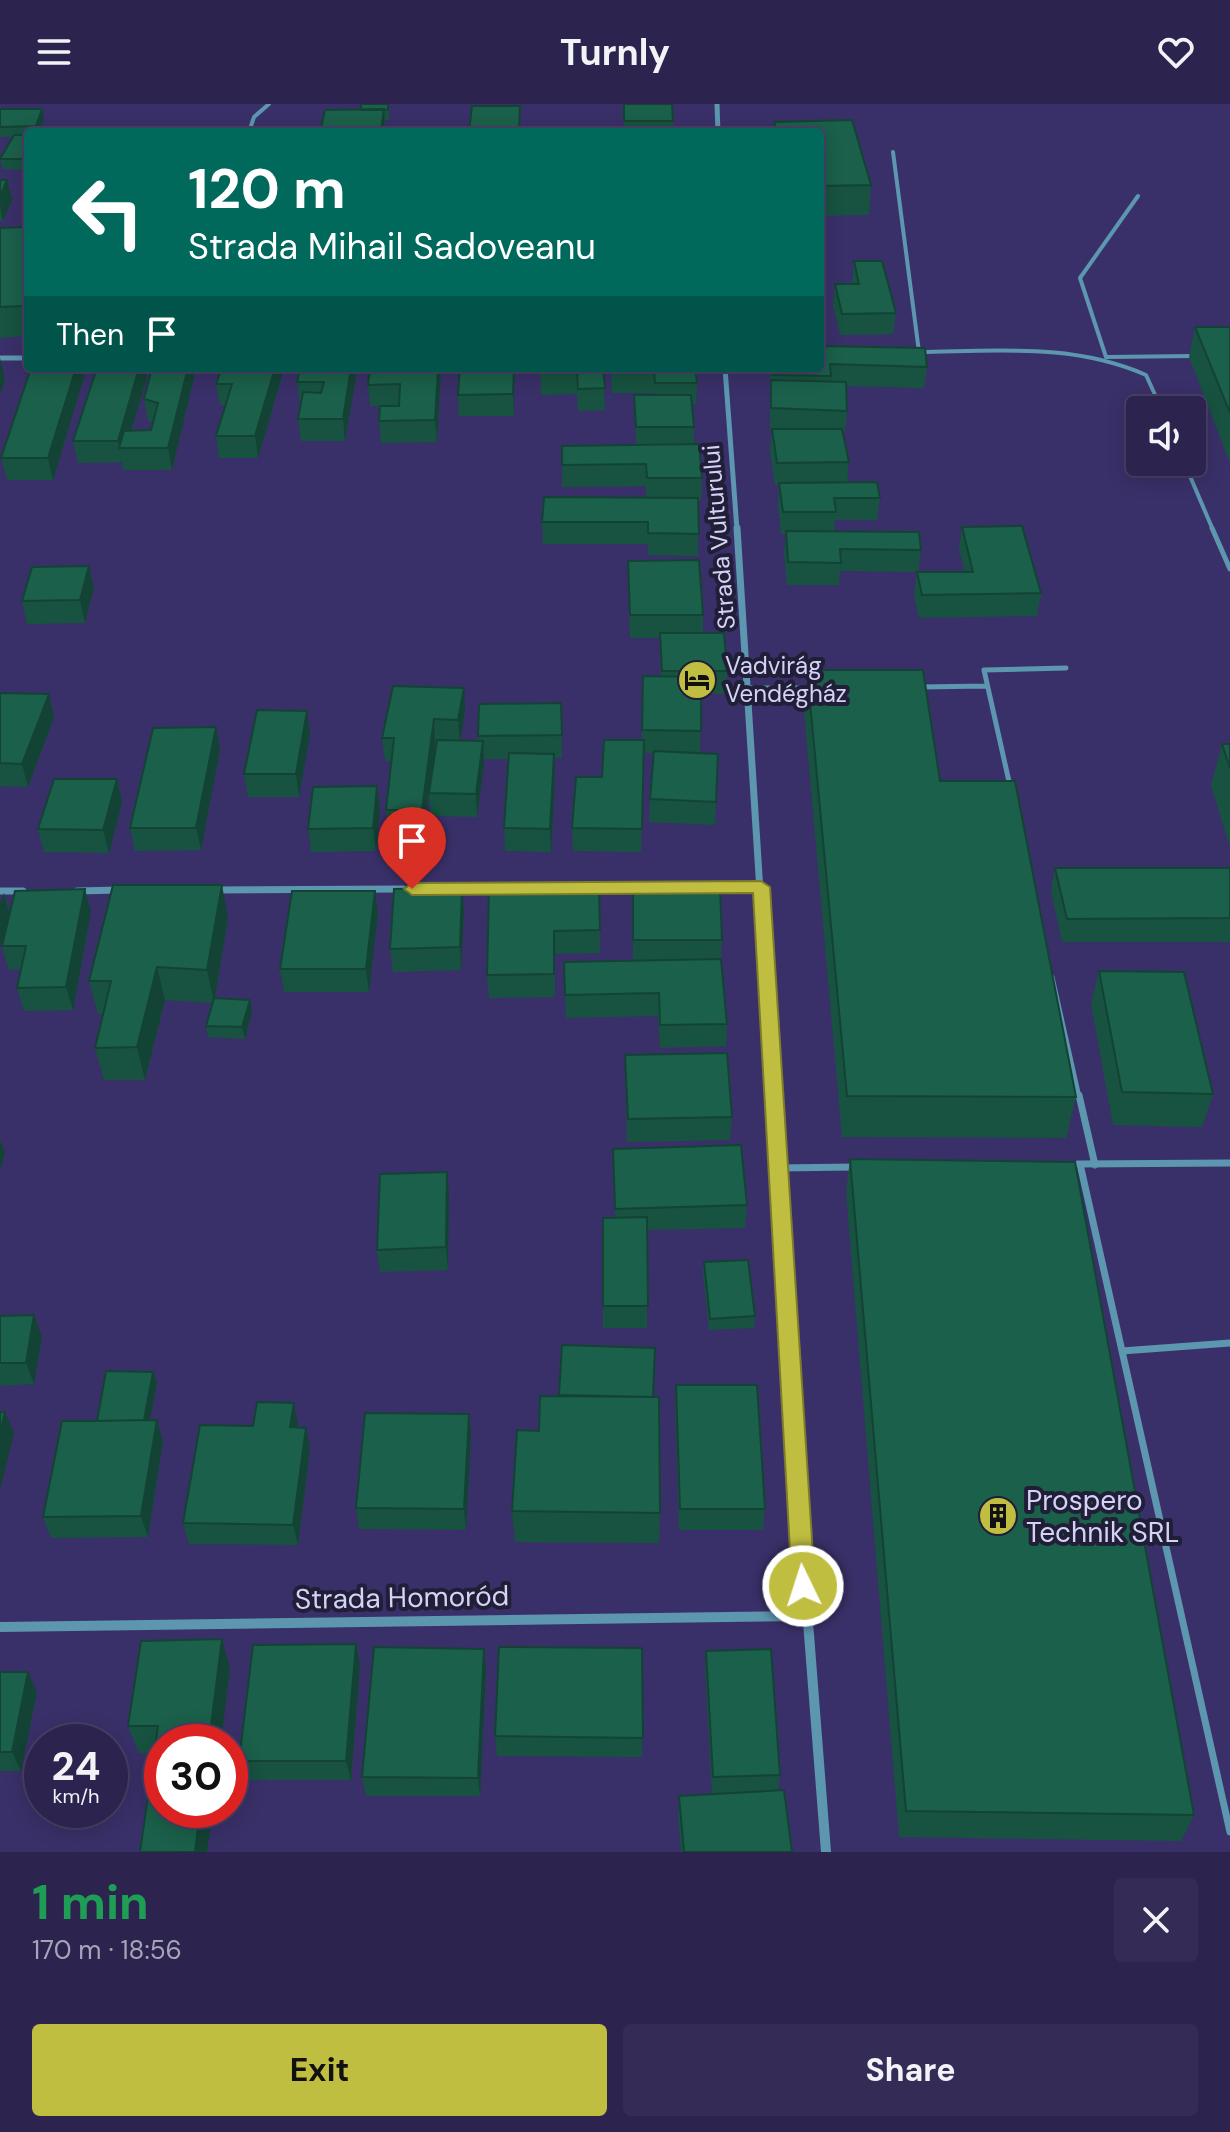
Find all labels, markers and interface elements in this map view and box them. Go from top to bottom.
text: Turnly [560,29,670,76]
icon: menu [32,30,76,74]
icon: heart [1154,30,1198,74]
text: 120 m [188,152,346,225]
icon: left [56,160,160,264]
text: Strada Mihail Sadoveanu [188,223,596,270]
icon: arrive [140,312,184,356]
text: Then [56,315,124,354]
map controls [1126,396,1206,476]
button: sound [1126,396,1206,476]
street label: Strada Vulturului [695,443,742,631]
place label: Vadvirág Vendégház [725,650,847,709]
hotel icon: Vadvirág Vendégház [676,659,718,701]
pin [378,807,446,889]
icon: arrive [390,819,434,863]
place label: Prospero Technik SRL [1026,1482,1179,1551]
building icon: Prospero Technik SRL [977,1495,1019,1537]
position arrow [761,1544,845,1628]
street label: Strada Homoród [295,1577,509,1618]
speed limit sign: 30 [144,1724,248,1828]
text: 24 [52,1740,100,1792]
text: km/h [52,1783,100,1809]
text: 1 min [32,1871,149,1934]
button: close [1114,1878,1198,1962]
text: 170 m · 18:56 [32,1933,182,1967]
button: Exit [32,2024,607,2116]
button: Share [623,2024,1198,2116]

